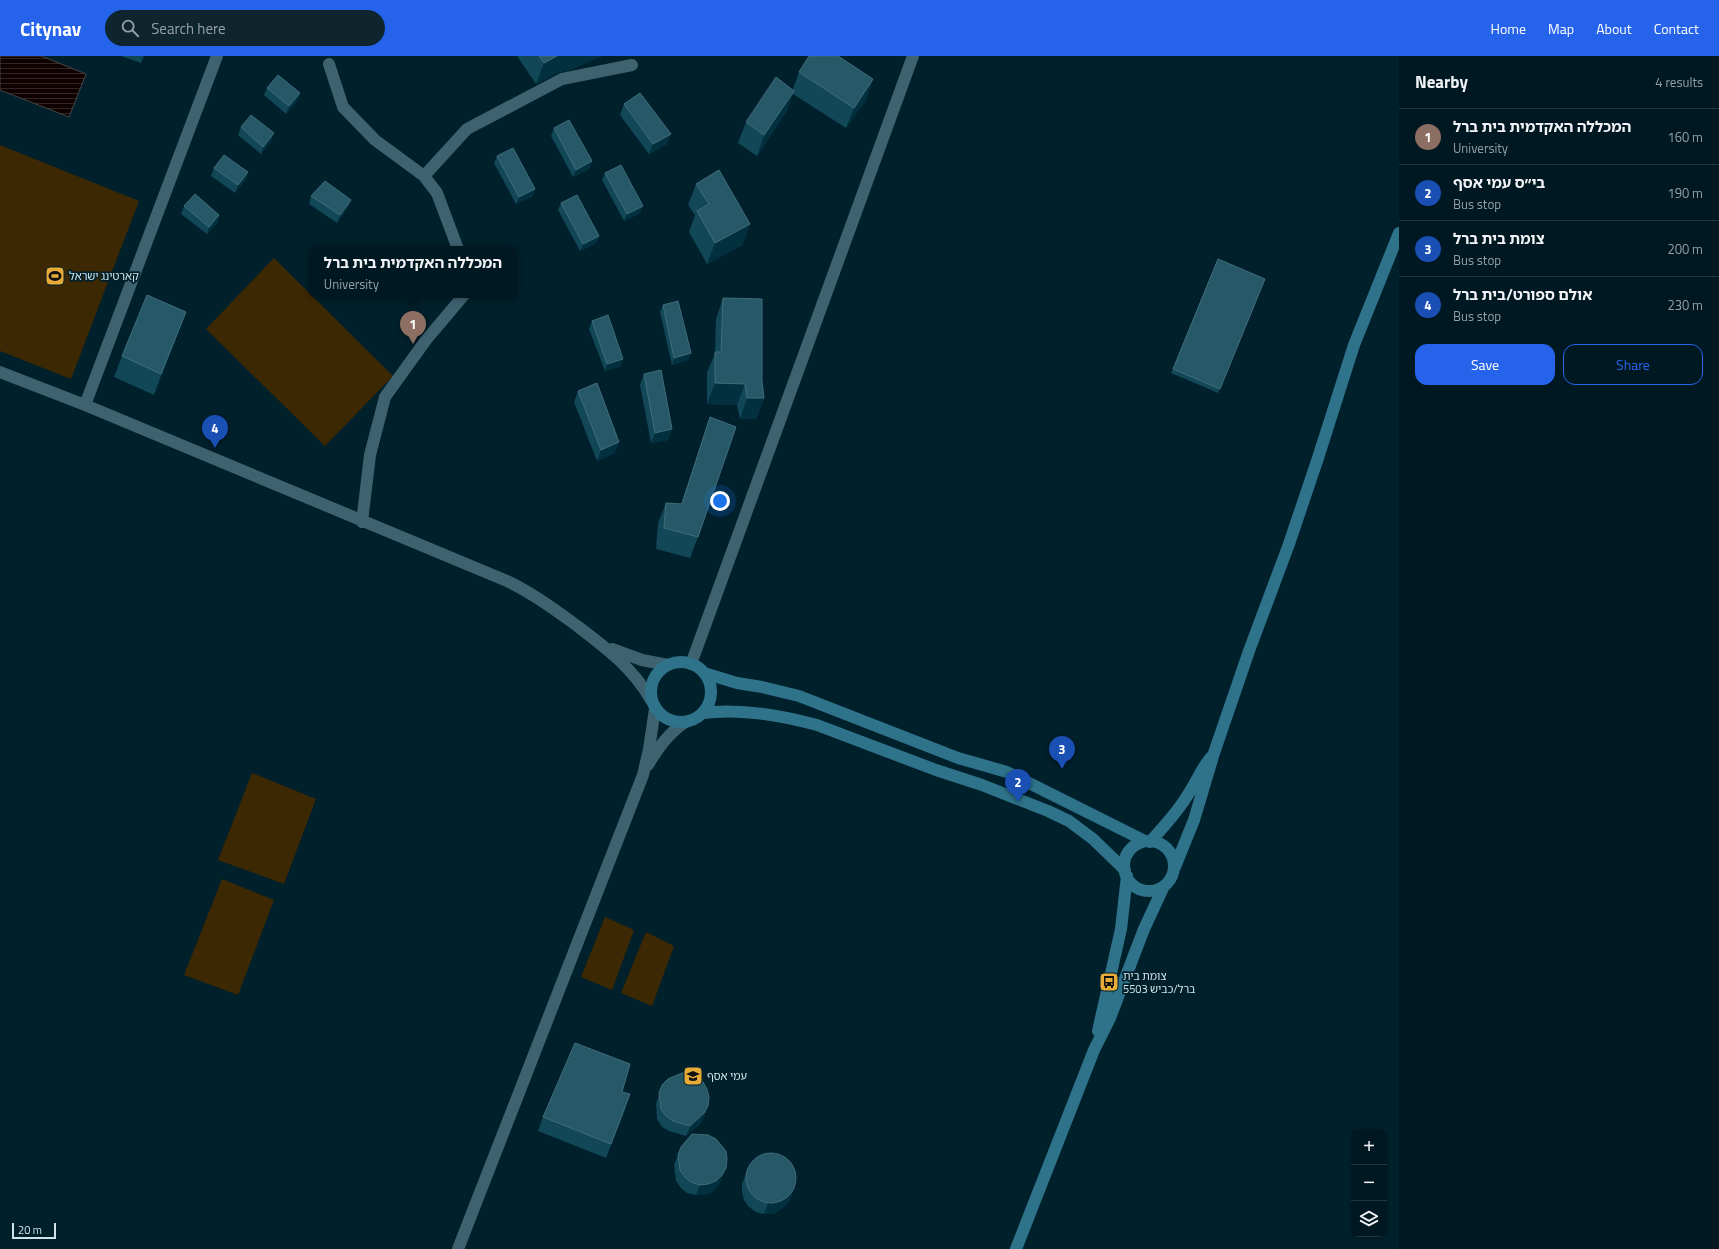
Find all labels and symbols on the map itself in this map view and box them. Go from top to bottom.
sports icon: קארטינג ישראל [44,265,66,287]
place label: קארטינג ישראל [69,268,139,284]
pin: 1 [400,311,426,344]
pin: 4 [202,415,228,448]
your location [710,491,730,511]
pin: 3 [1049,736,1075,769]
pin: 2 [1005,769,1031,802]
place label: צומת בית ברל/כביש 5503 [1123,968,1195,997]
bus stop icon: צומת בית ברל/כביש 5503 [1098,971,1120,993]
school or university icon: עמי אסף [682,1065,704,1087]
place label: עמי אסף [707,1068,747,1084]
scale bar [12,1221,56,1240]

